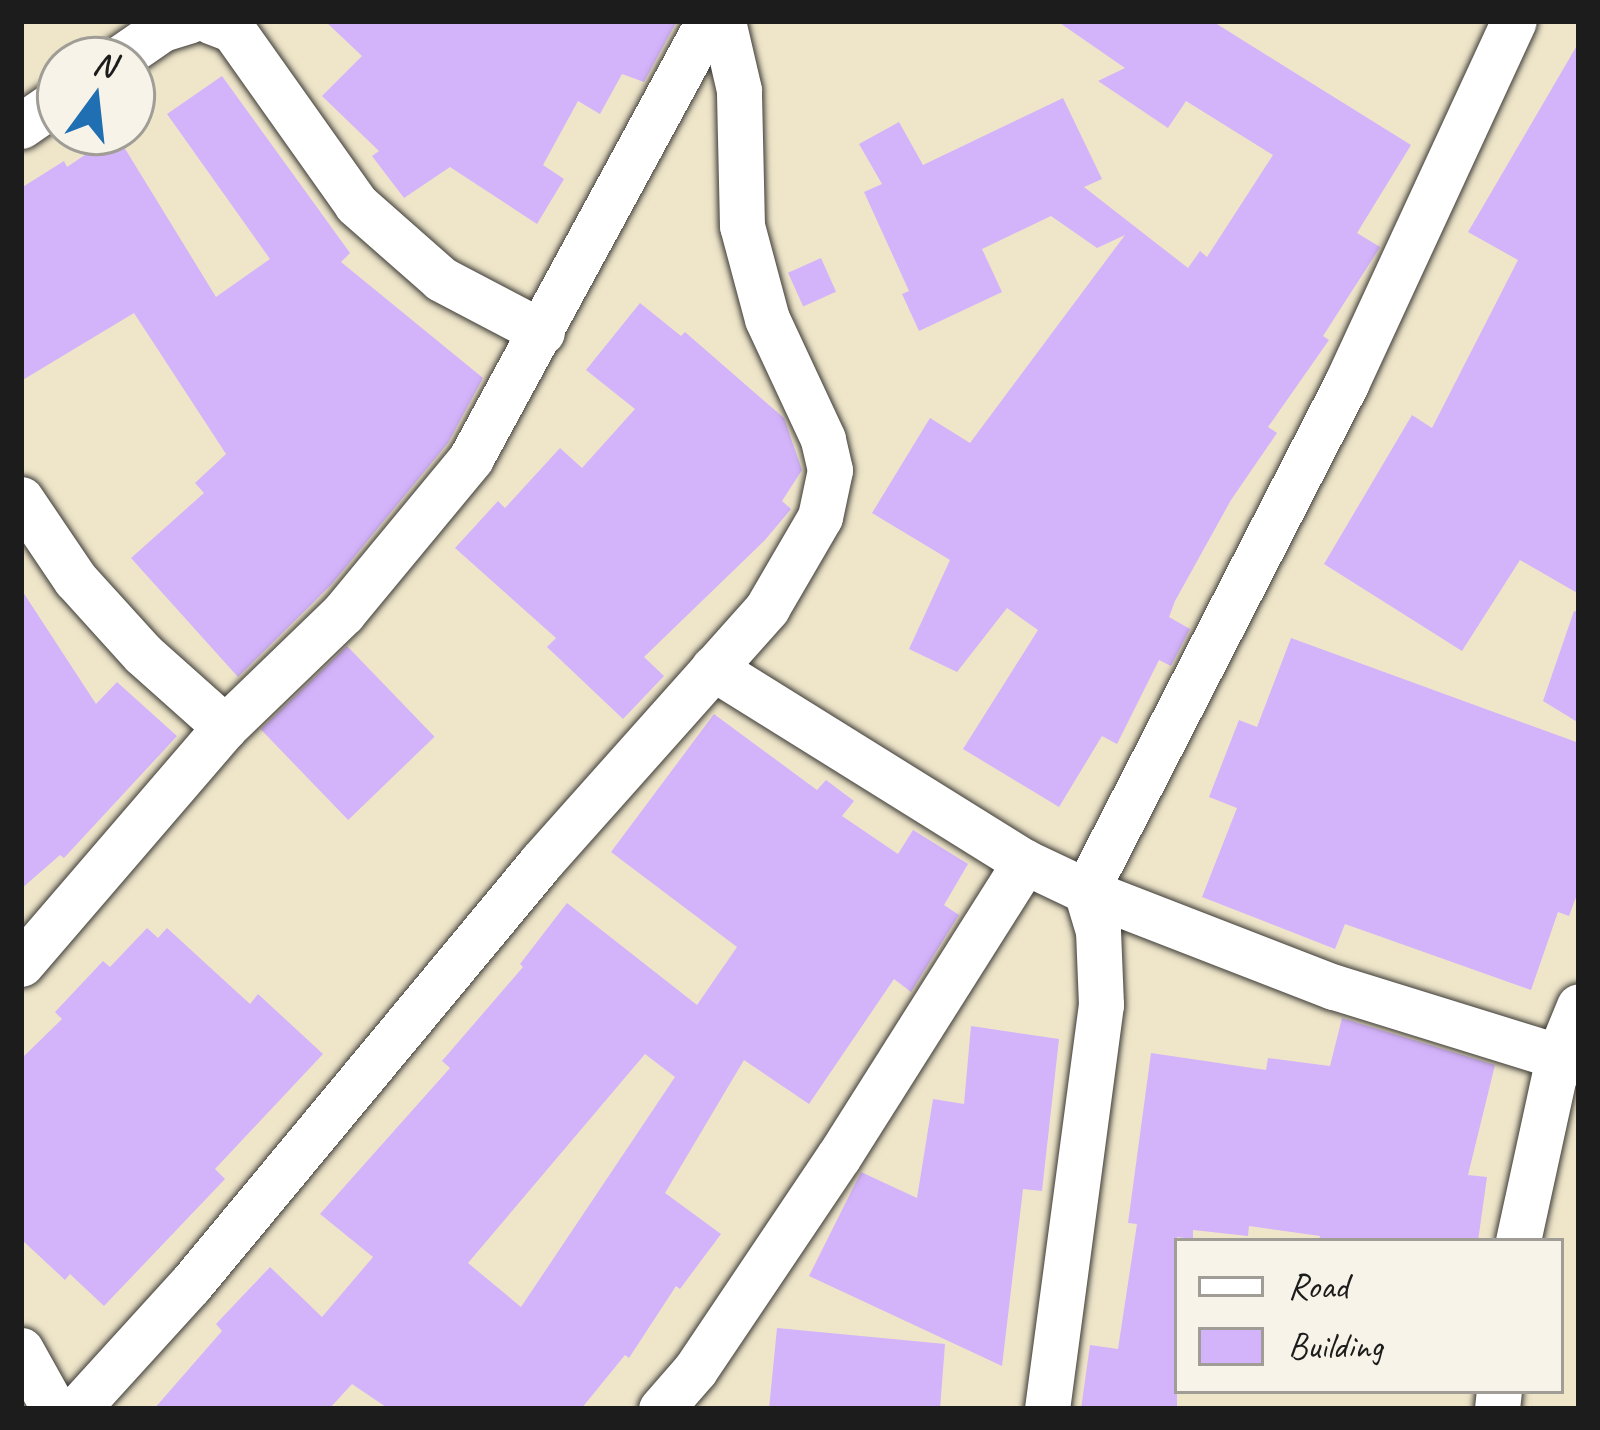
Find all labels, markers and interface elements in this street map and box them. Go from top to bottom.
north arrow [36,36,156,156]
text: N [89,41,120,87]
legend [1174,1238,1564,1394]
text: Road [1288,1263,1348,1309]
text: Building [1288,1323,1383,1369]

